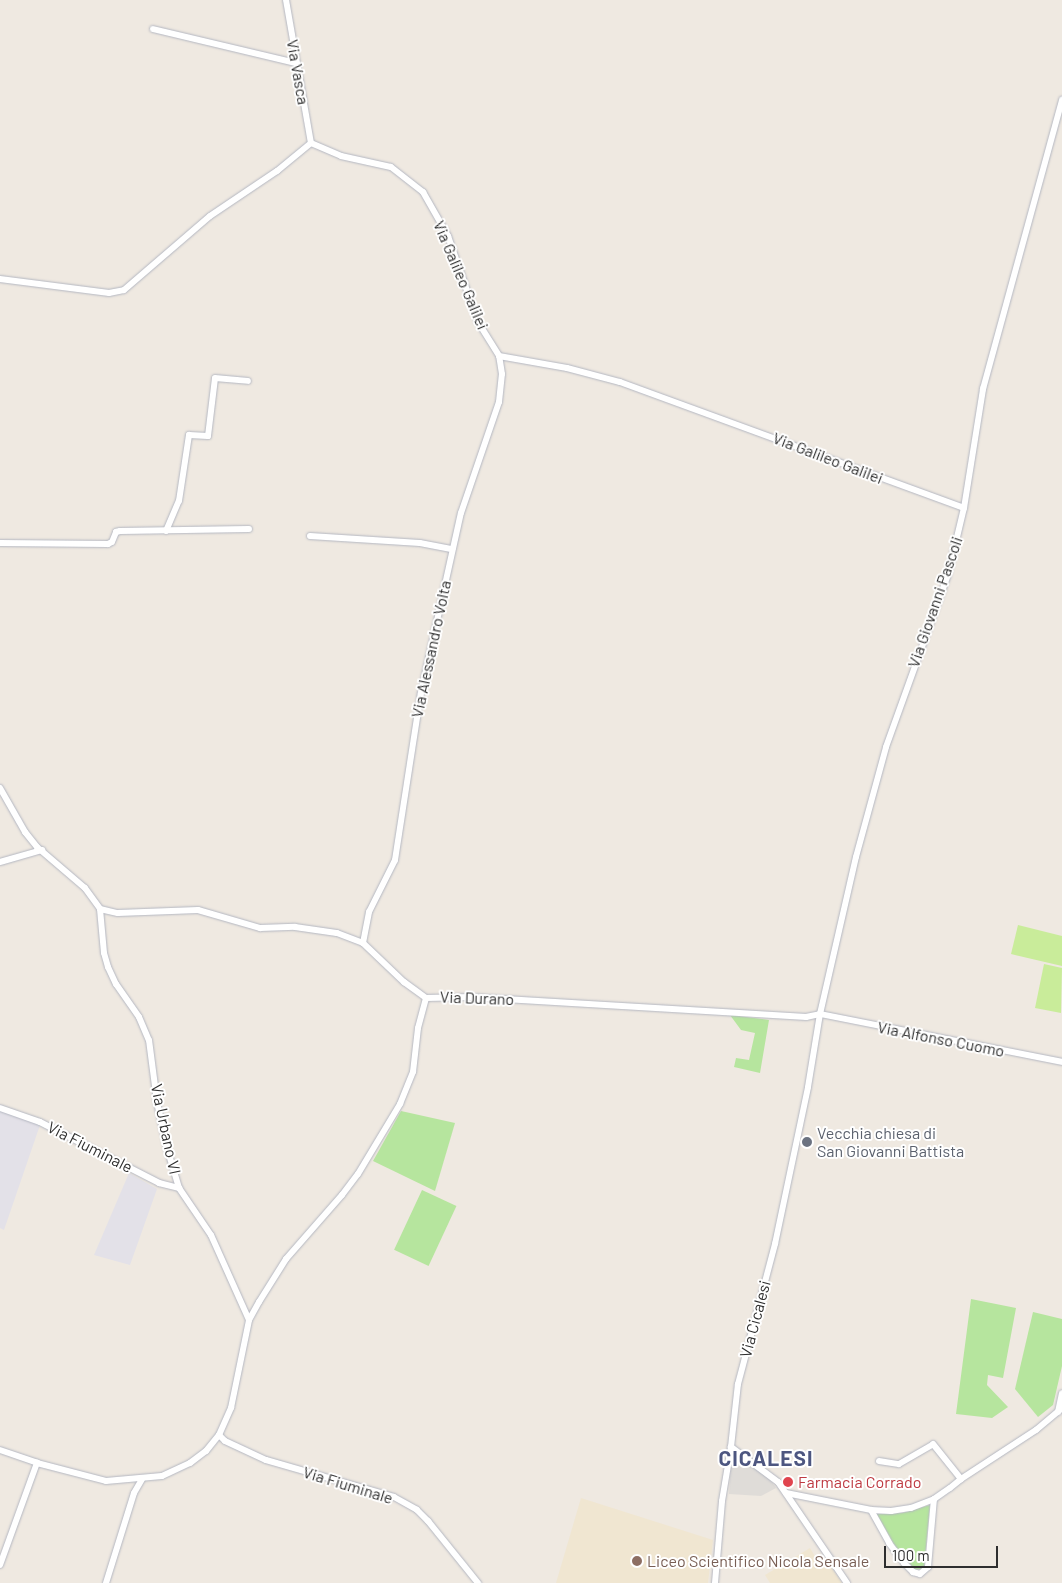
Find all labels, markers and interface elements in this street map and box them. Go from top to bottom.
street label: Via Vasca [283,38,313,106]
street label: Via Galileo Galilei [429,218,493,332]
street label: Via Galileo Galilei [770,428,886,488]
street label: Via Giovanni Pascoli [904,534,966,670]
street label: Via Alessandro Volta [407,579,455,719]
street label: Via Durano [440,987,514,1009]
street label: Via Alfonso Cuomo [876,1017,1006,1061]
street label: Via Urbano VI [147,1082,185,1176]
street label: Via Fiuminale [44,1117,136,1177]
place label: Vecchia chiesa di San Giovanni Battista [817,1123,964,1161]
marker: Vecchia chiesa di San Giovanni Battista [801,1136,813,1148]
street label: Via Cicalesi [736,1278,774,1360]
district label: CICALESI [717,1445,815,1471]
street label: Via Fiuminale [301,1462,395,1508]
place label: Farmacia Corrado [798,1472,921,1492]
marker: Farmacia Corrado [782,1476,794,1488]
scale bar [887,1536,1001,1568]
text: 100 m [892,1546,930,1564]
place label: Liceo Scientifico Nicola Sensale [647,1551,869,1571]
marker: Liceo Scientifico Nicola Sensale [631,1555,643,1567]

